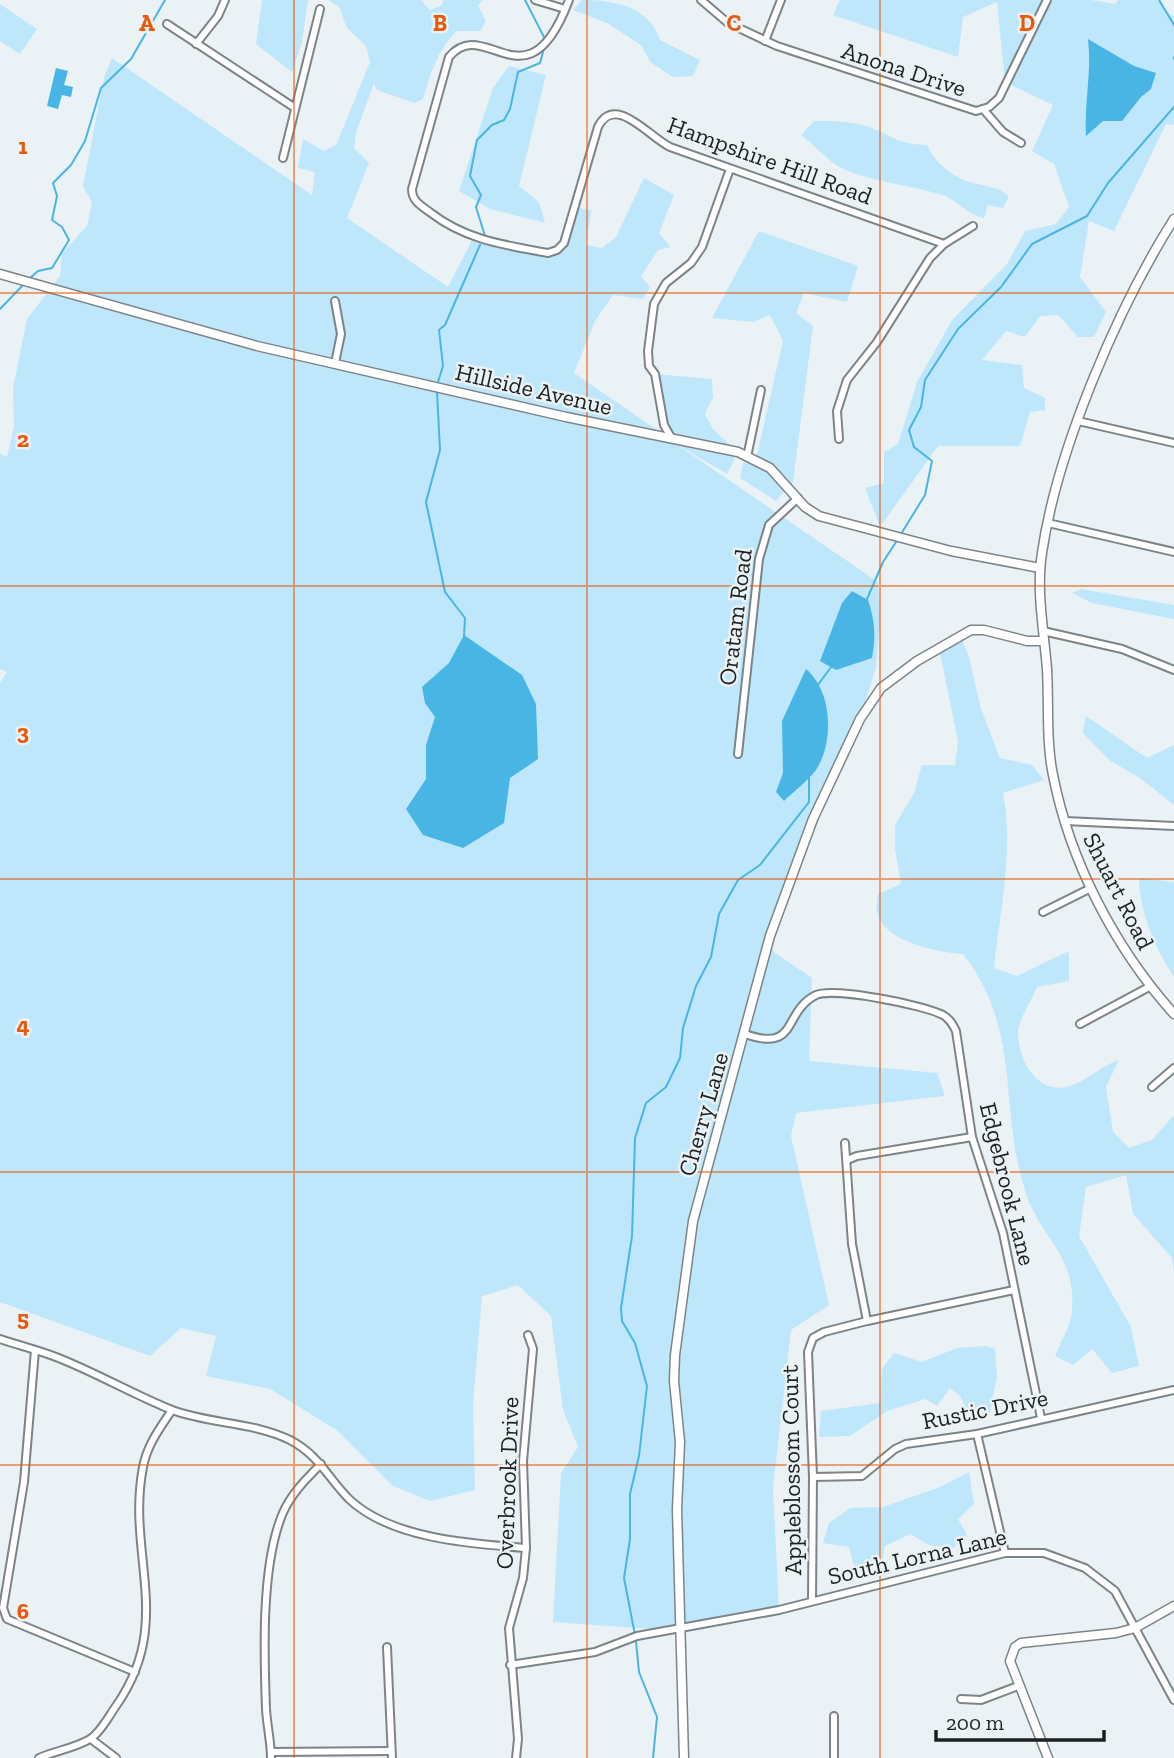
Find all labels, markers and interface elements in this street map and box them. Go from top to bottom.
text: A [139,9,155,37]
text: B [433,9,447,37]
text: C [727,9,741,37]
text: D [1019,9,1035,37]
street label: Anona Drive [838,35,970,103]
street label: Hampshire Hill Road [664,110,876,210]
text: 1 [18,132,28,160]
street label: Hillside Avenue [453,357,615,421]
text: 2 [17,425,29,453]
street label: Oratam Road [712,547,758,687]
text: 3 [17,718,29,746]
street label: Shuart Road [1077,828,1161,954]
text: 4 [16,1011,30,1039]
street label: Cherry Lane [672,1049,734,1179]
street label: Edgebrook Lane [974,1100,1042,1268]
text: 5 [17,1304,29,1332]
street label: Appleblossom Court [775,1364,807,1576]
street label: Rustic Drive [920,1383,1050,1435]
street label: Overbrook Drive [489,1396,525,1570]
street label: South Lorna Lane [825,1521,1009,1591]
text: 6 [17,1597,29,1625]
scale bar [936,1698,1104,1742]
text: 200 m [946,1710,1004,1735]

